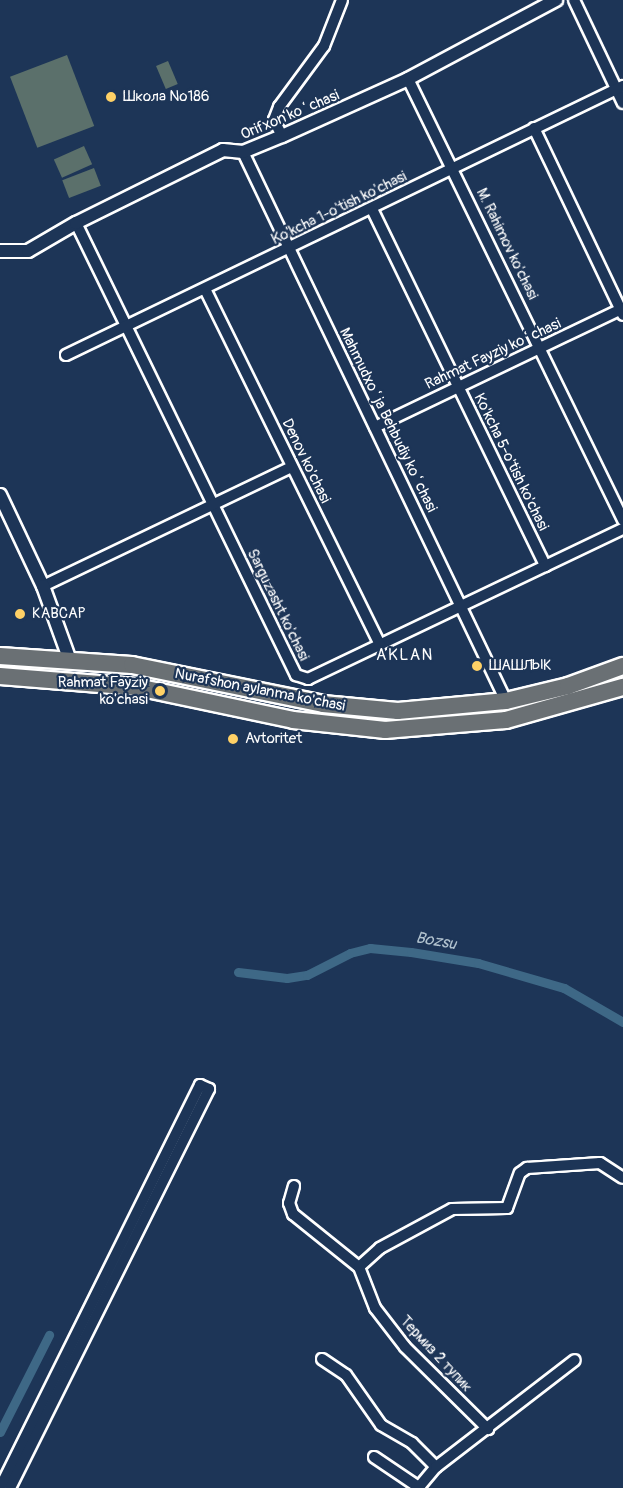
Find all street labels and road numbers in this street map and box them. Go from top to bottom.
street label: Orifxon koʻchasi [238,86,342,144]
street label: Ko'kcha 1-o'tish ko'chasi [268,167,410,249]
street label: M. Rahimov ko'chasi [472,185,542,303]
street label: Rahmat Fayziy koʻchasi [422,315,564,393]
street label: Mahmudxoʻja Behbudiy koʻchasi [335,325,441,515]
street label: Ko'kcha 5-o'tish ko'chasi [470,390,552,534]
street label: Denov ko'chasi [278,416,334,506]
street label: Sarguzasht ko'chasi [243,546,313,664]
street label: Nurafshon aylanma ko'chasi [173,665,347,715]
street label: Термиз 2 тупик [396,1312,476,1396]

